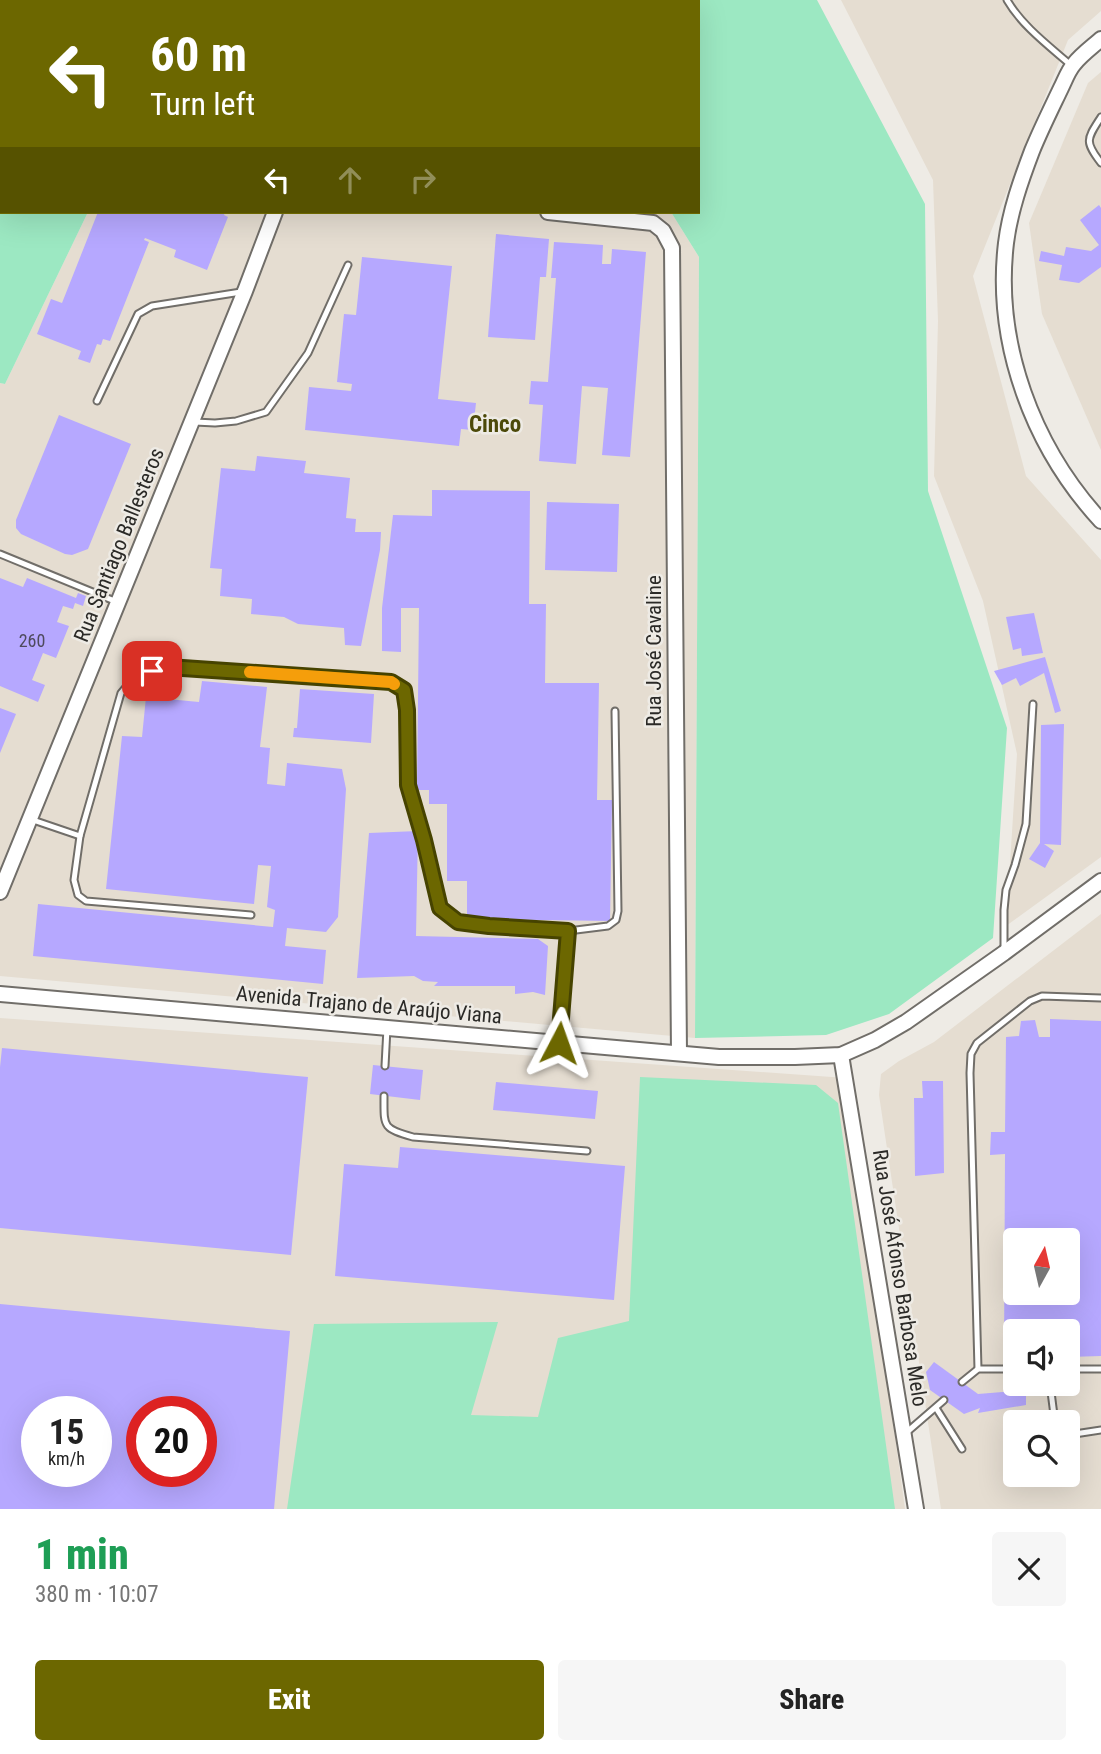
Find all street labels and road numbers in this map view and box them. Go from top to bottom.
street label: Rua Santiago Ballesteros [69,445,169,645]
street label: Rua José Cavaline [642,575,666,727]
street label: Avenida Trajano de Araújo Viana [235,981,503,1029]
street label: Rua José Afonso Barbosa Melo [868,1148,932,1408]

